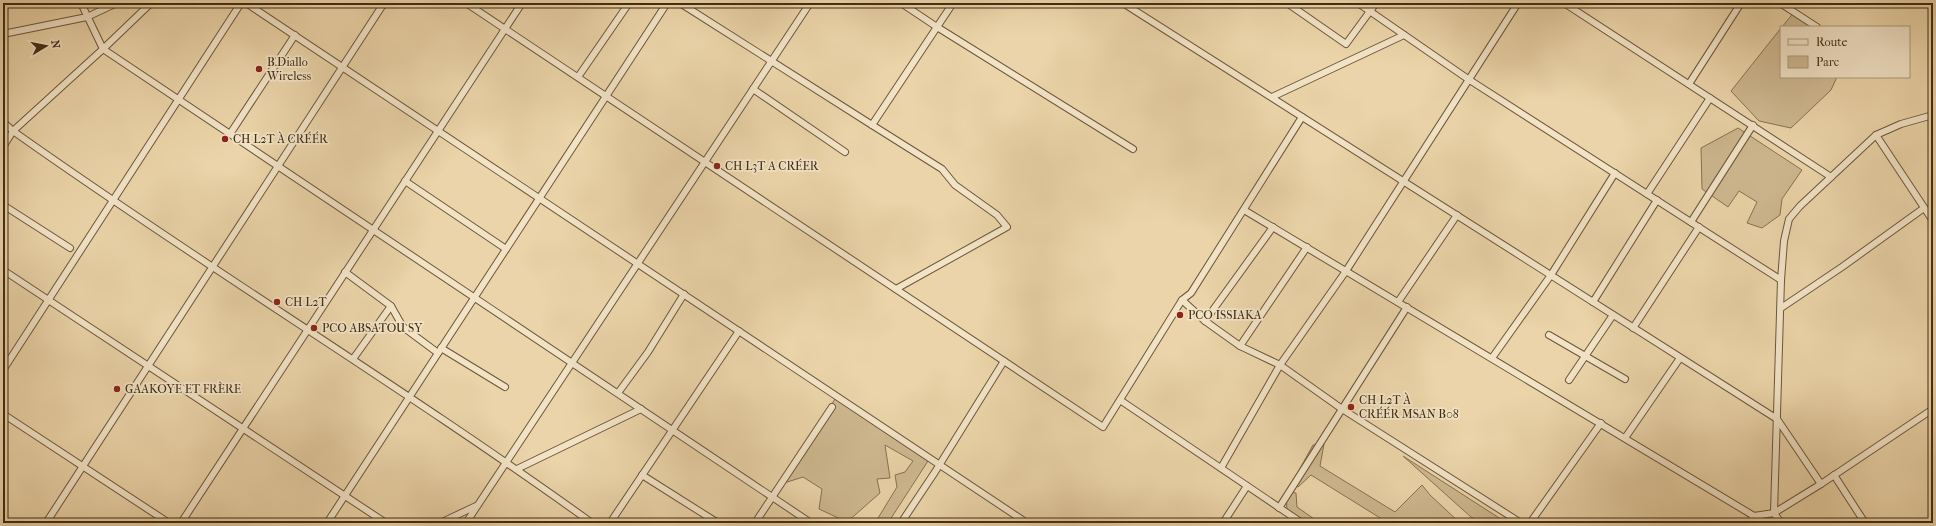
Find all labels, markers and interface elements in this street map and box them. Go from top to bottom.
north arrow [26,26,66,66]
legend [1780,26,1910,78]
text: Route [1816,35,1848,49]
text: N [48,39,63,50]
place label: B.Diallo Wireless [266,55,312,83]
text: Parc [1816,55,1839,69]
marker: B.Diallo Wireless [254,64,264,74]
place label: CH L2T À CRÉÉR [233,131,329,146]
marker: CH L2T À CRÉÉR [220,134,230,144]
place label: CH L3T A CRÉER [725,158,820,173]
marker: CH L3T A CRÉER [712,161,722,171]
place label: CH L2T [285,295,328,309]
marker: CH L2T [272,297,282,307]
place label: PCO ISSIAKA [1188,308,1262,322]
marker: PCO ISSIAKA [1175,310,1185,320]
place label: PCO ABSATOU SY [322,321,423,335]
marker: PCO ABSATOU SY [309,323,319,333]
place label: GAAKOYE ET FRÈRE [125,381,241,396]
marker: GAAKOYE ET FRÈRE [112,384,122,394]
place label: CH L2T À CRÉÉR MSAN B08 [1359,392,1459,421]
marker: CH L2T À CRÉÉR MSAN B08 [1346,402,1356,412]

